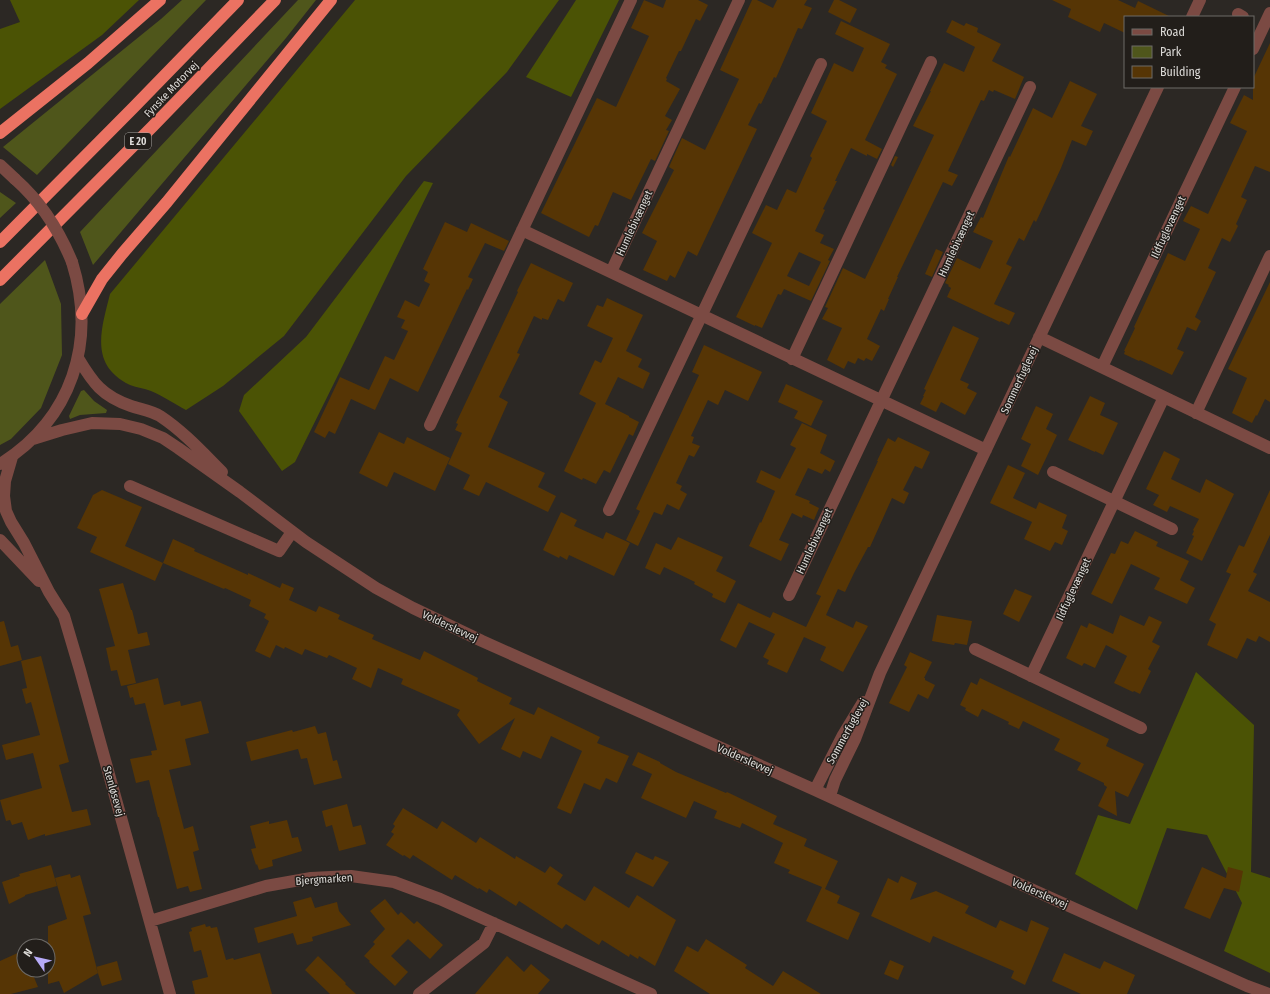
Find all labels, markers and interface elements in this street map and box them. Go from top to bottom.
legend [1124,16,1254,88]
text: Road [1160,25,1185,39]
text: Park [1160,45,1182,59]
street label: Fynske Motorvej [141,59,201,120]
text: Building [1160,65,1201,79]
road number: E 20 [125,133,151,149]
street label: Humlebivænget [614,188,655,258]
street label: Ildfuglevænget [1148,194,1189,260]
street label: Humlebivænget [936,209,977,279]
street label: Sommerfuglevej [998,344,1041,416]
street label: Humlebivænget [794,506,835,576]
street label: Ildfuglevænget [1053,556,1094,622]
street label: Volderslevvej [420,608,480,645]
street label: Sommerfuglevej [824,696,871,766]
street label: Volderslevvej [715,741,775,778]
street label: Stenløsevej [100,764,127,818]
street label: Bjergmarken [295,871,353,888]
street label: Volderslevvej [1010,875,1070,912]
north arrow [16,938,56,978]
text: N [21,946,35,959]

